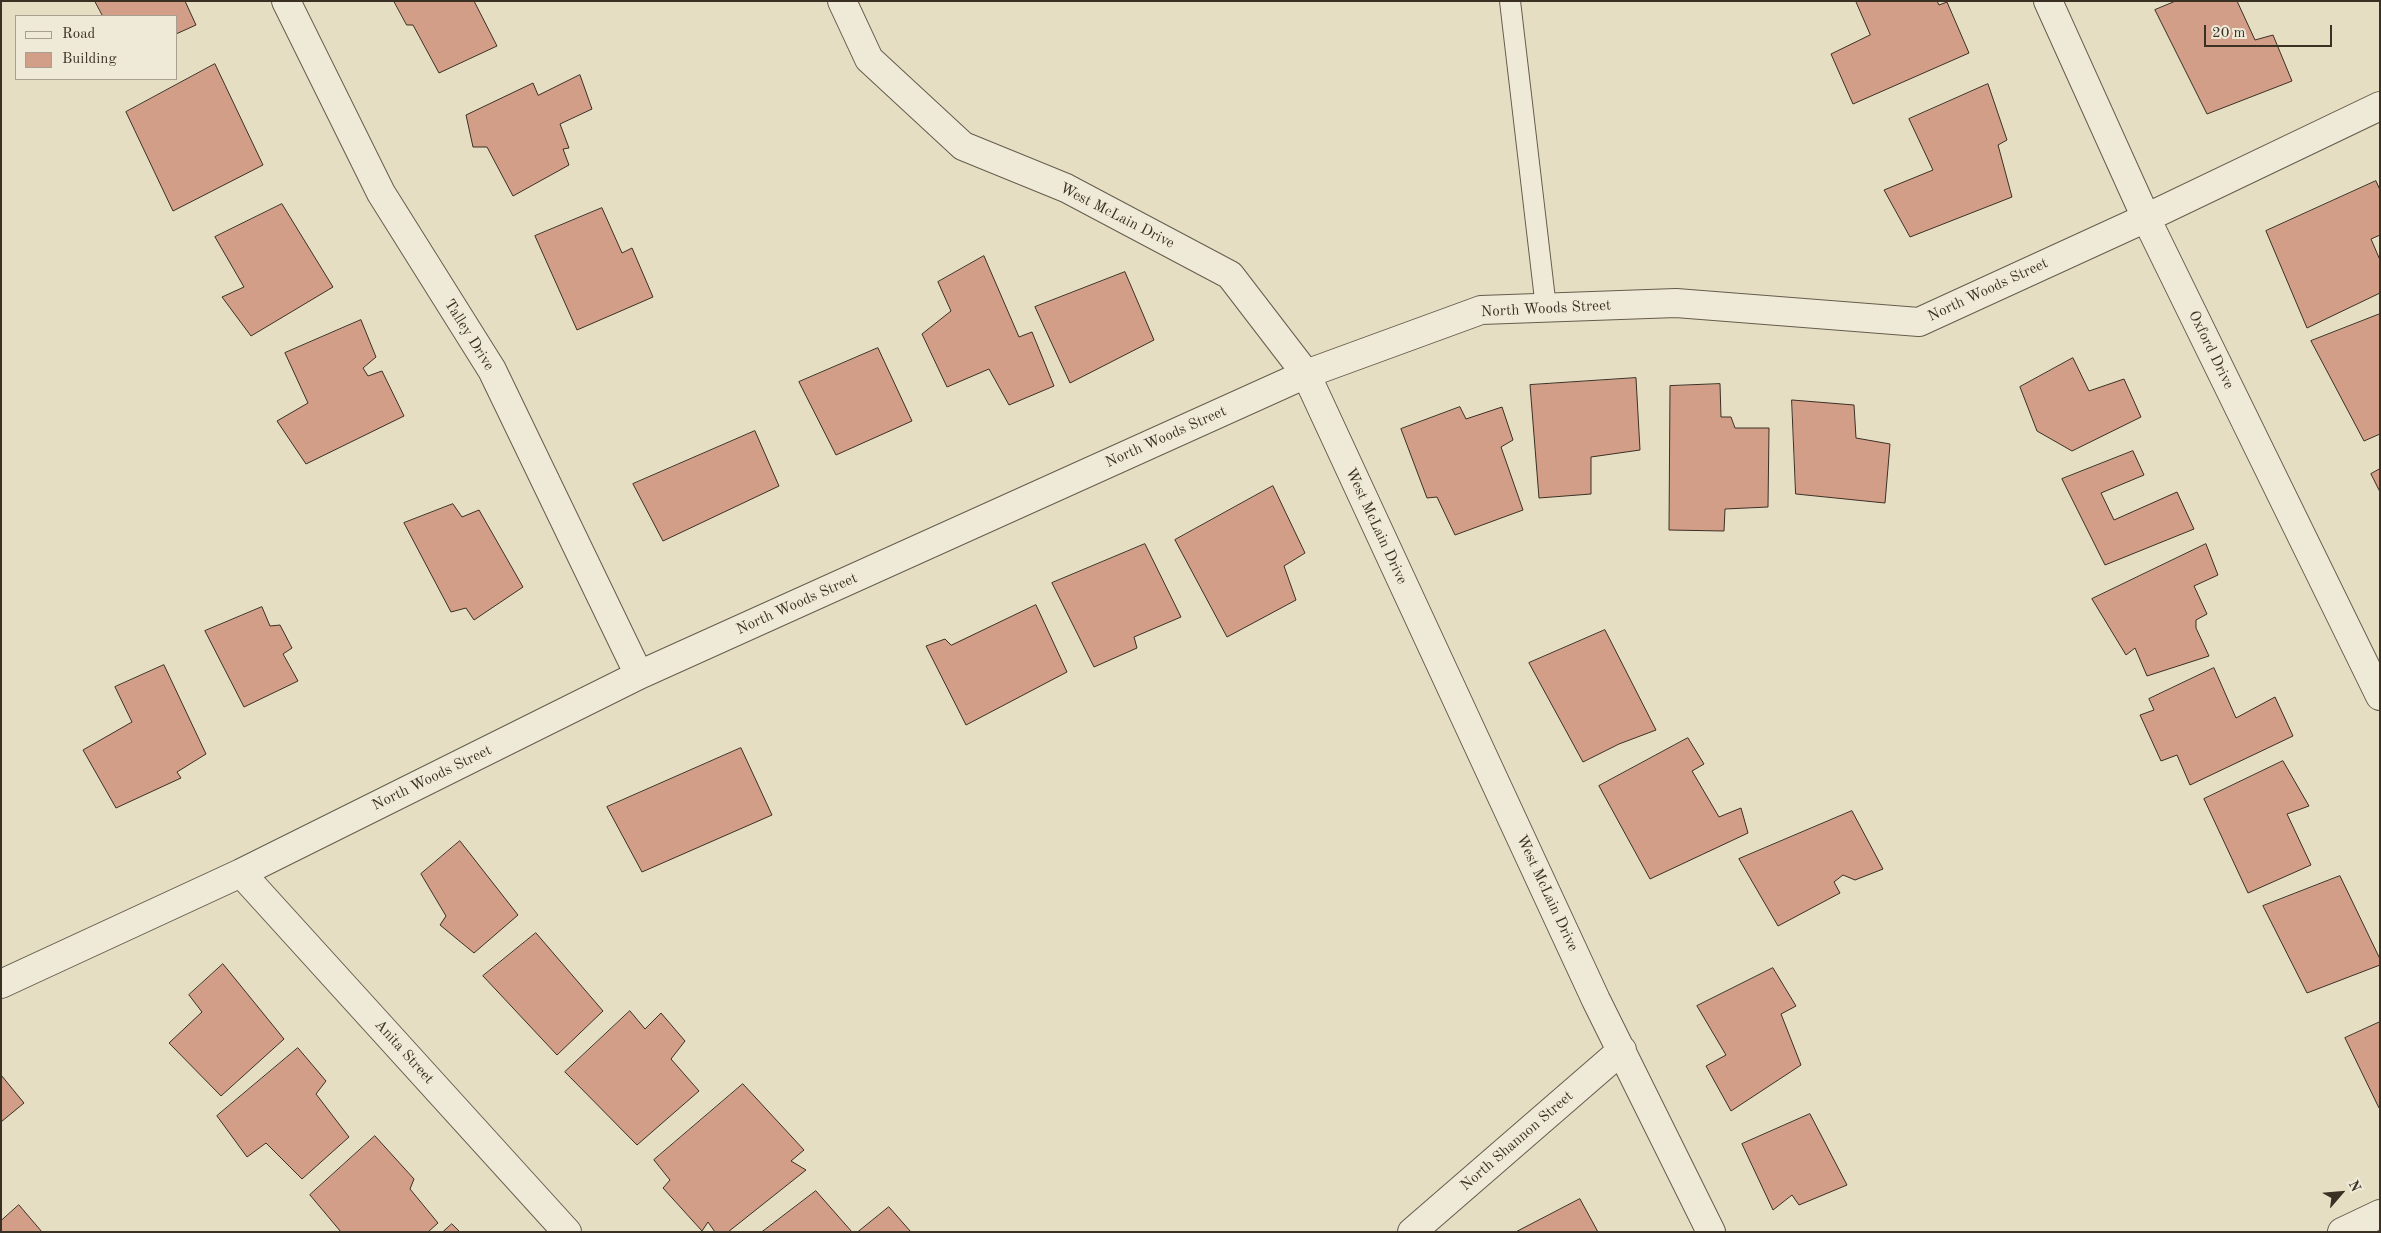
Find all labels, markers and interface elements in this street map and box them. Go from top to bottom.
legend [15,15,178,80]
scale bar [2206,15,2334,47]
text: 20 m [2212,26,2246,41]
text: Road [62,27,95,42]
text: Building [62,52,117,67]
street label: West McLain Drive [1057,179,1177,253]
street label: North Woods Street [1925,254,2051,326]
street label: Talley Drive [440,296,498,374]
street label: North Woods Street [1480,297,1612,321]
street label: Oxford Drive [2184,308,2238,392]
street label: North Woods Street [1103,402,1229,472]
street label: West McLain Drive [1341,465,1411,587]
street label: North Woods Street [734,569,860,639]
street label: North Woods Street [369,741,495,815]
street label: West McLain Drive [1512,832,1582,954]
street label: Anita Street [370,1016,438,1088]
street label: North Shannon Street [1457,1087,1577,1195]
north arrow [2316,1168,2366,1218]
text: N [2346,1178,2363,1194]

